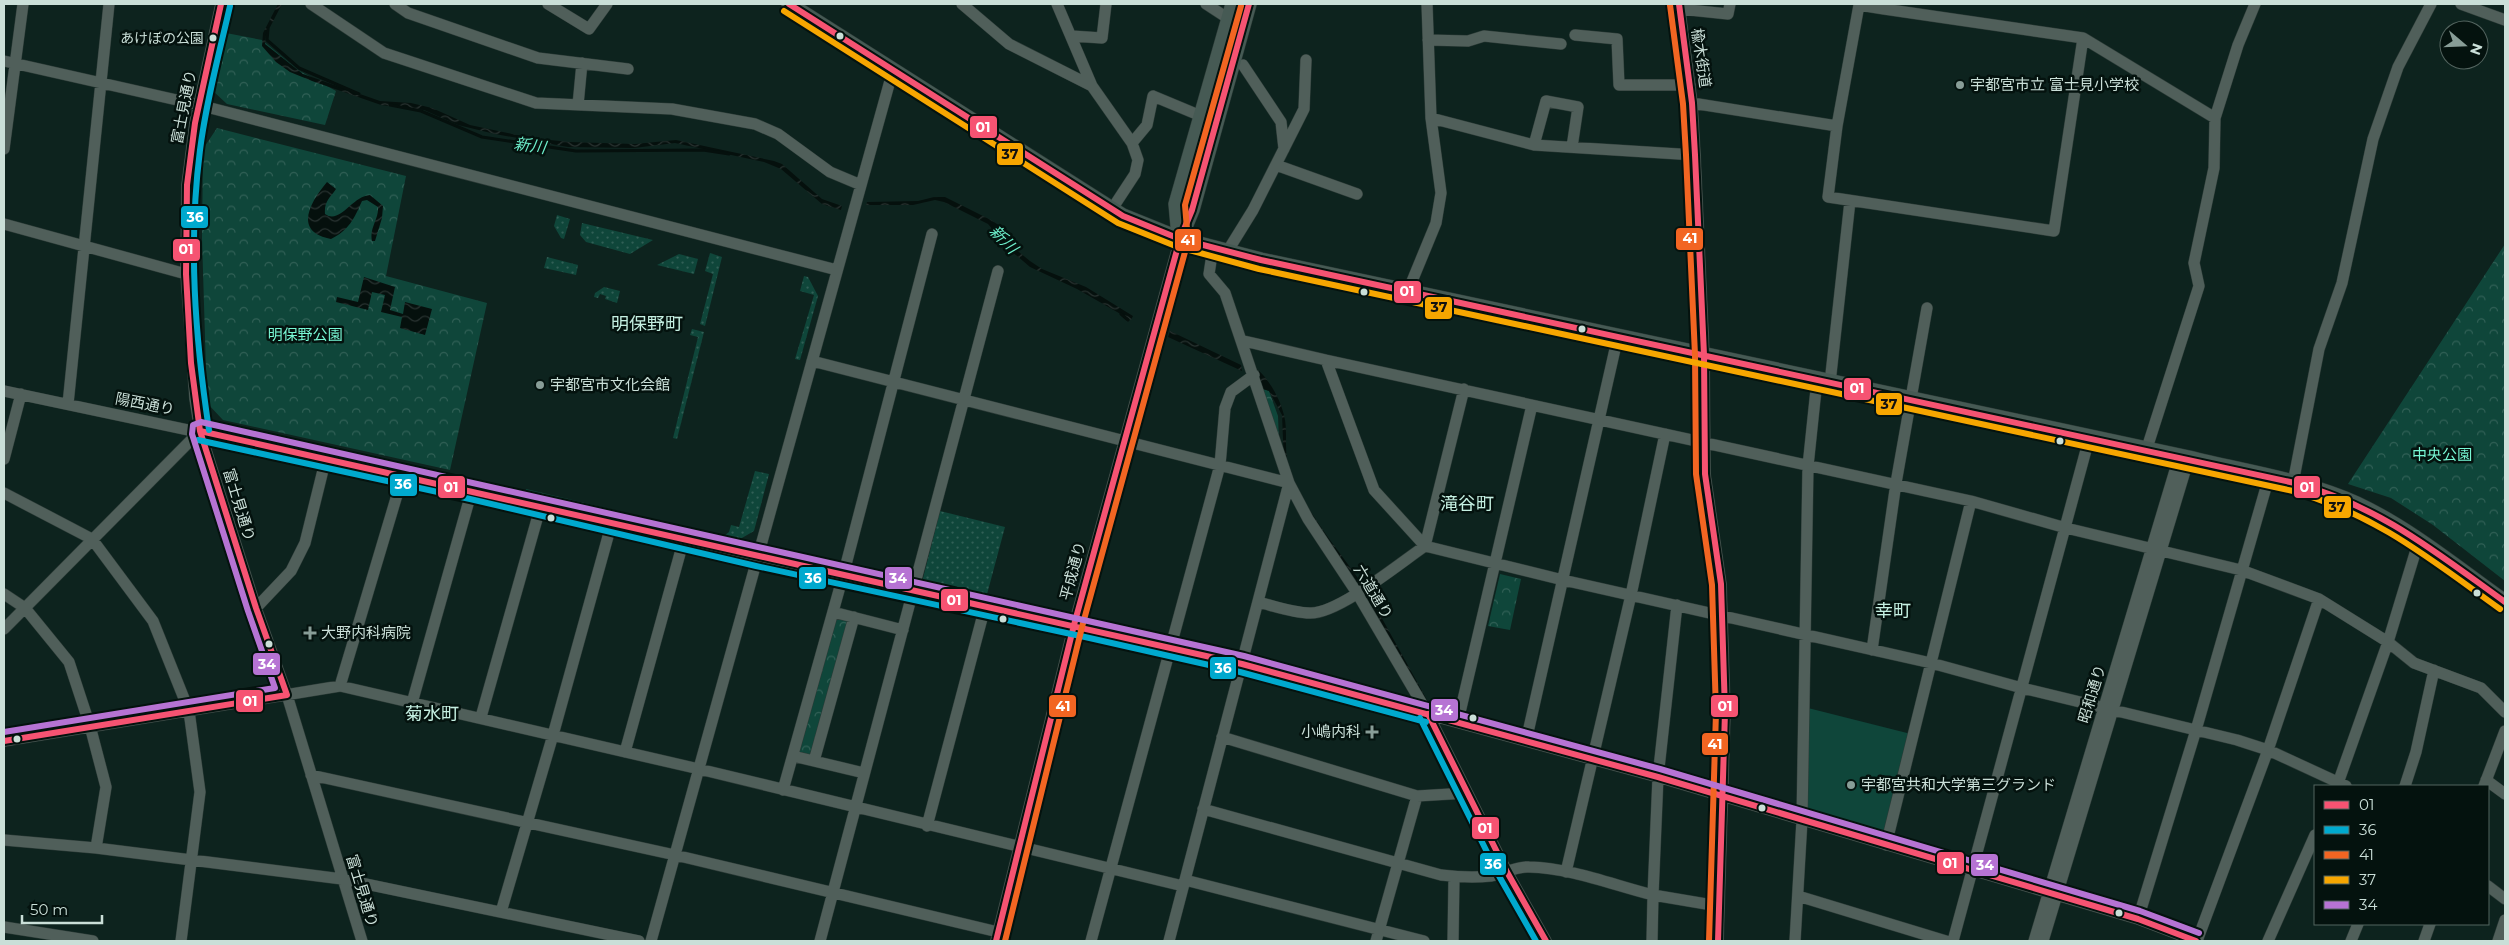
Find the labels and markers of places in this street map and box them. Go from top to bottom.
place label: あけぼの公園 [120,29,204,47]
unlabelled marker [835,31,845,41]
marker: あけぼの公園 [208,33,218,43]
place label: 宇都宮市立 富士見小学校 [1970,75,2139,94]
marker: 宇都宮市立 富士見小学校 [1954,79,1966,91]
unlabelled marker [1359,287,1369,297]
unlabelled marker [1577,324,1587,334]
place label: 宇都宮市文化会館 [550,375,670,394]
marker: 宇都宮市文化会館 [534,379,546,391]
unlabelled marker [2055,436,2065,446]
unlabelled marker [546,513,556,523]
unlabelled marker [2472,588,2482,598]
unlabelled marker [998,614,1008,624]
place label: 大野内科病院 [321,623,411,642]
marker: 大野内科病院 [303,626,317,640]
unlabelled marker [264,639,274,649]
unlabelled marker [1468,713,1478,723]
place label: 小嶋内科 [1301,722,1361,741]
marker: 小嶋内科 [1365,725,1379,739]
unlabelled marker [12,734,22,744]
place label: 宇都宮共和大学第三グランド [1861,775,2056,794]
marker: 宇都宮共和大学第三グランド [1845,779,1857,791]
unlabelled marker [1757,803,1767,813]
unlabelled marker [2114,908,2124,918]

